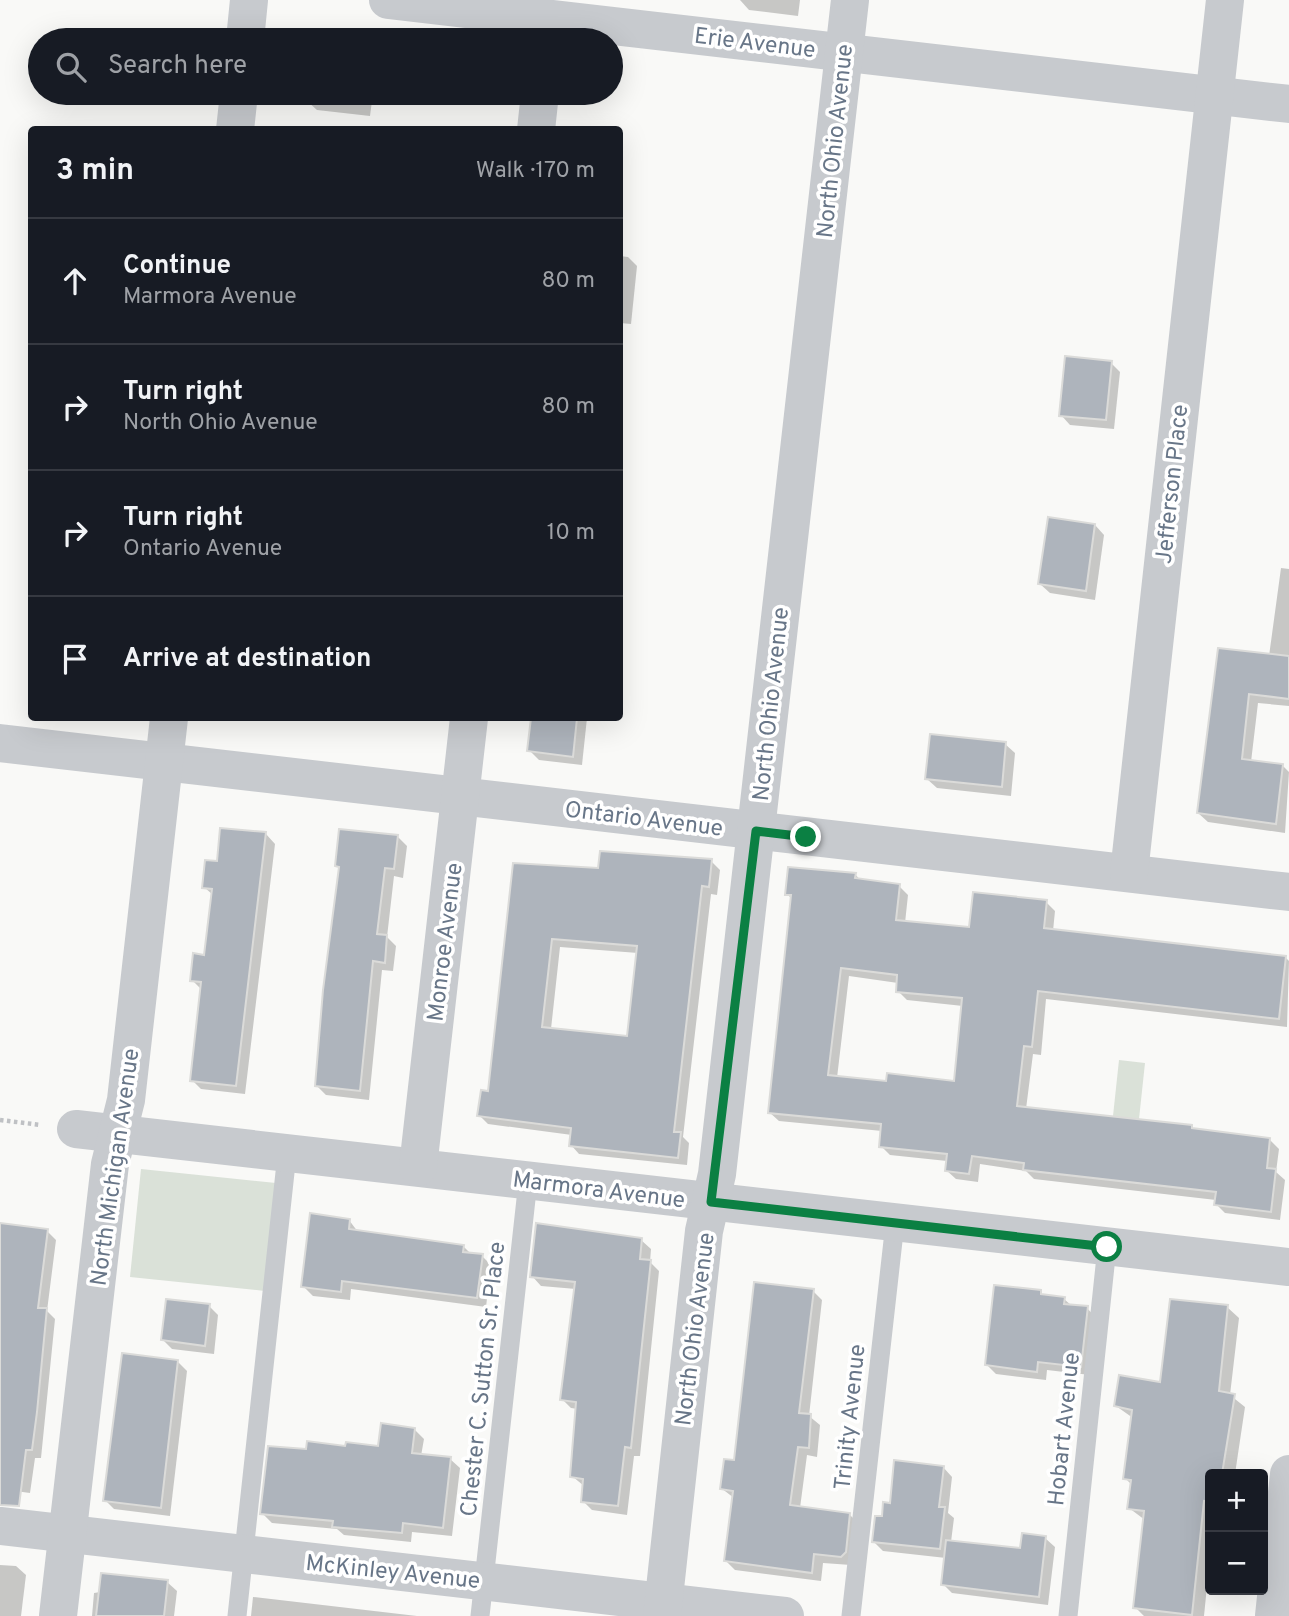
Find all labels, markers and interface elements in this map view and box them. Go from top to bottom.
street label: Erie Avenue [692,23,817,66]
search box [28,28,623,105]
street label: North Ohio Avenue [812,43,861,240]
icon: search [52,48,90,86]
text: Search here [108,50,247,83]
text: 3 min [56,153,134,190]
text: Walk · 170 m [476,157,595,186]
text: Continue [123,250,231,283]
icon: ahead [56,262,94,300]
text: 80 m [542,267,595,296]
text: Marmora Avenue [123,283,297,312]
text: Turn right [123,376,243,409]
icon: right [56,388,94,426]
text: 80 m [542,393,595,422]
street label: Jefferson Place [1151,403,1196,566]
text: North Ohio Avenue [123,409,318,438]
text: Turn right [123,502,243,535]
icon: right [56,514,94,552]
text: 10 m [547,519,595,548]
text: Ontario Avenue [123,535,282,564]
street label: North Ohio Avenue [748,606,797,803]
icon: arrive [56,640,94,678]
text: Arrive at destination [123,643,371,676]
street label: Ontario Avenue [563,796,724,845]
route end [790,821,821,852]
street label: Monroe Avenue [422,861,471,1023]
street label: North Michigan Avenue [85,1047,147,1288]
street label: Marmora Avenue [511,1167,687,1216]
street label: North Ohio Avenue [670,1231,723,1428]
route start [1091,1231,1122,1262]
street label: Chester C. Sutton Sr. Place [456,1240,513,1518]
street label: Trinity Avenue [829,1343,874,1492]
street label: Hobart Avenue [1043,1351,1088,1507]
map controls [1205,1469,1268,1595]
button: + [1205,1469,1268,1532]
button: − [1205,1532,1268,1595]
street label: McKinley Avenue [304,1550,482,1597]

